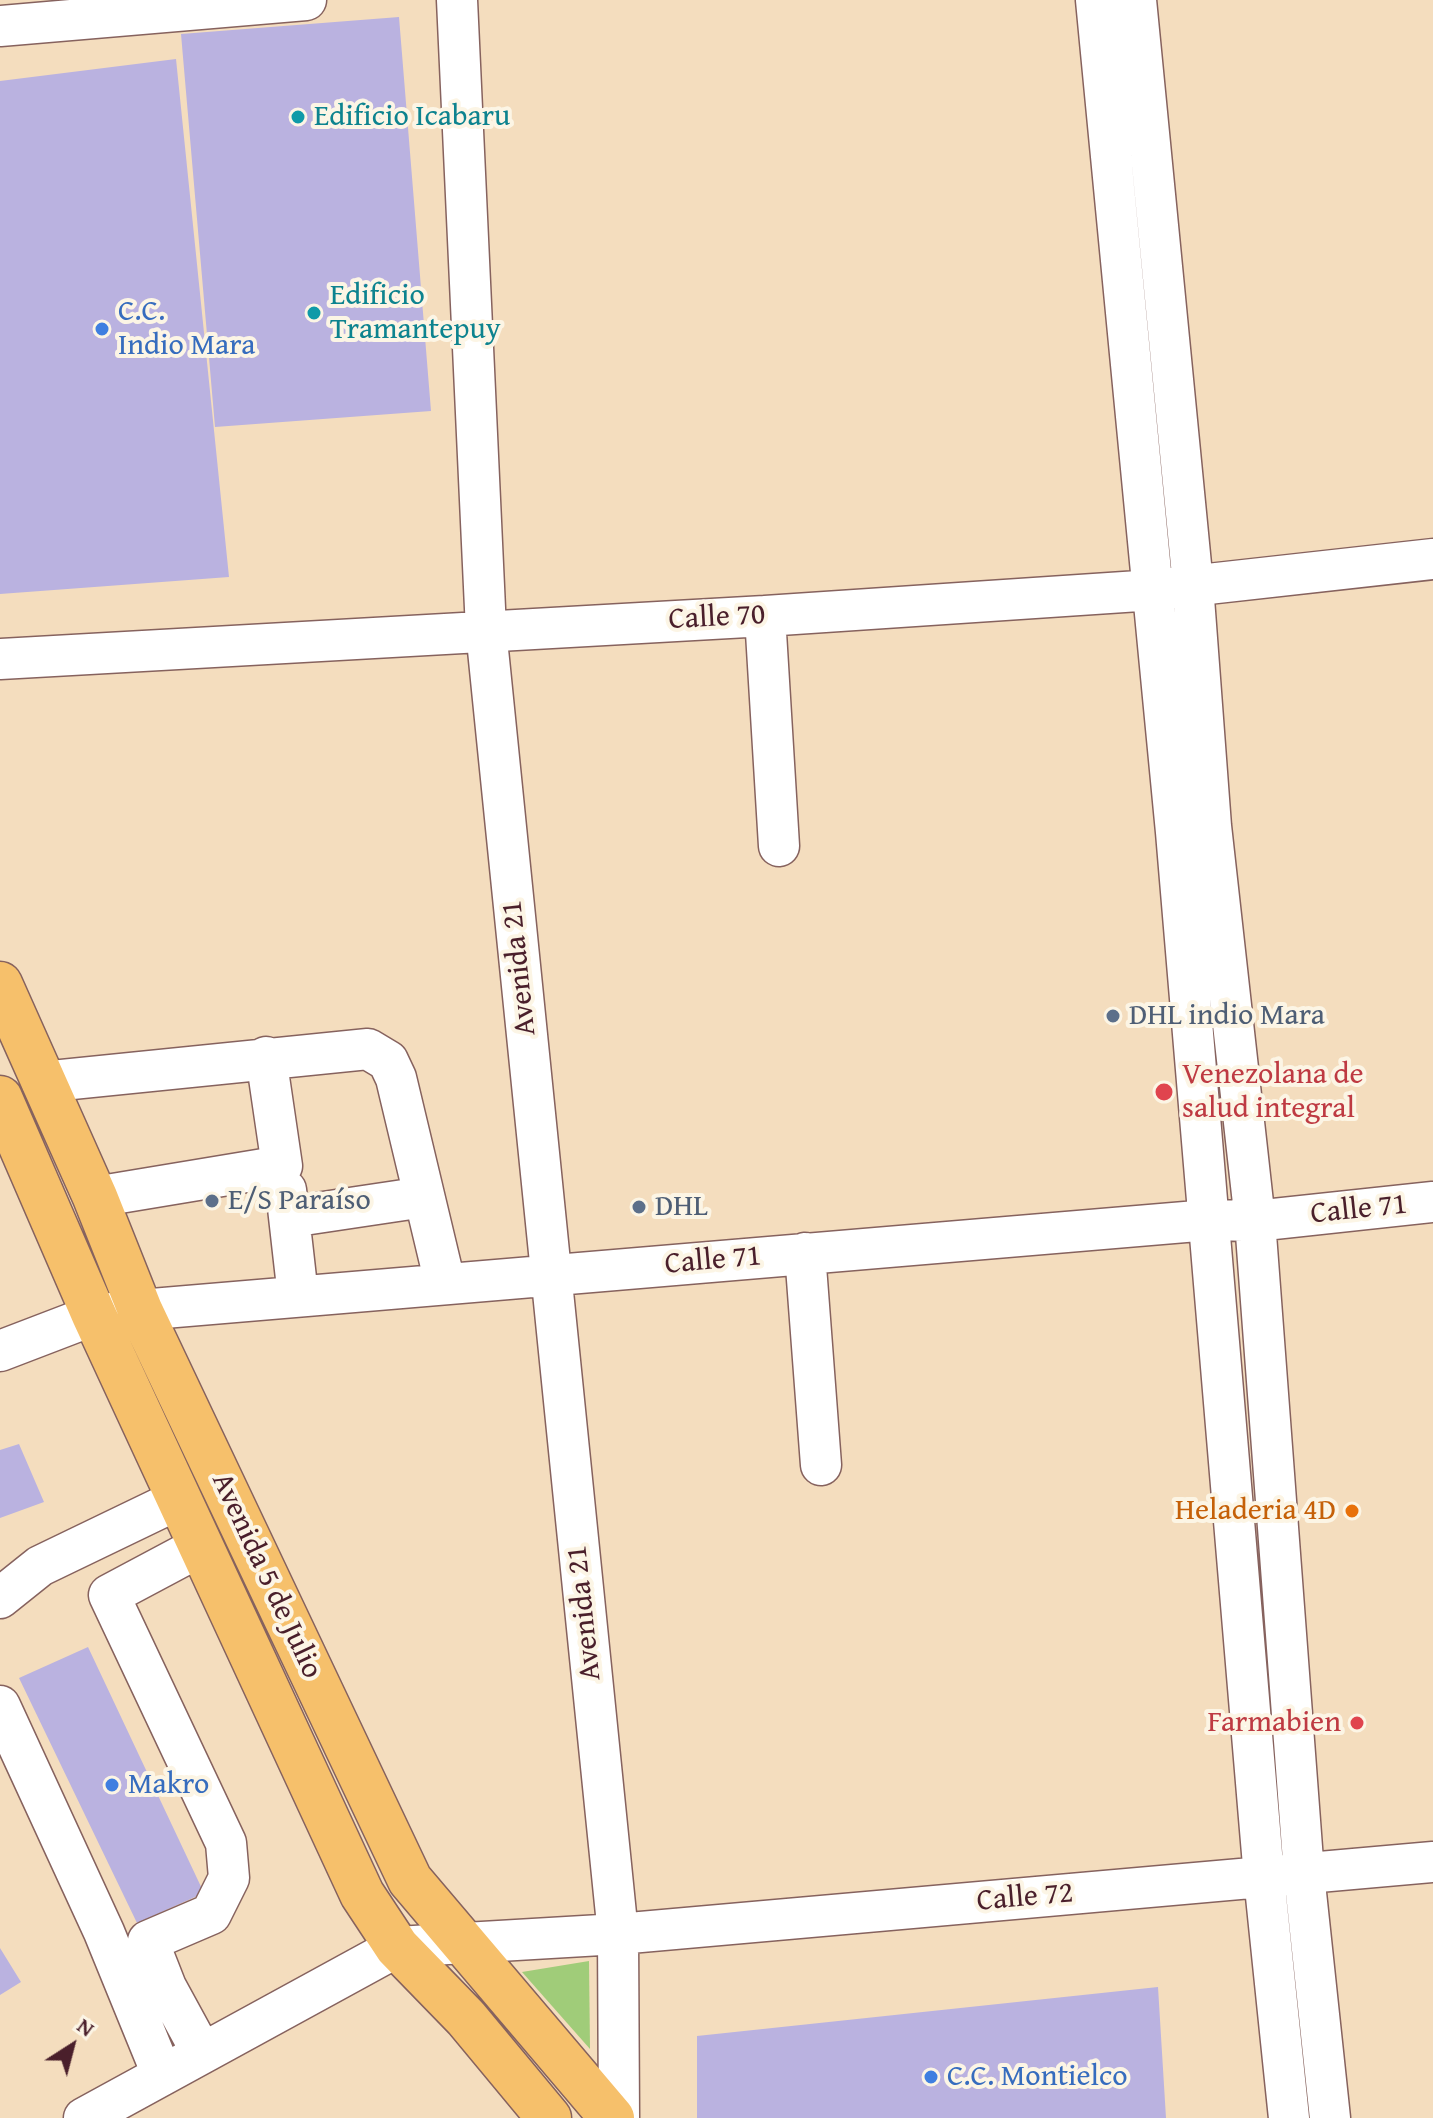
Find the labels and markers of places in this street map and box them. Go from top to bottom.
place label: Edificio Icabaru [314,99,510,135]
marker: Edificio Icabaru [289,108,307,126]
place label: Edificio Tramantepuy [330,278,501,348]
place label: C.C. Indio Mara [118,294,255,364]
marker: Edificio Tramantepuy [305,304,323,322]
marker: C.C. Indio Mara [93,320,111,338]
place label: DHL indio Mara [1129,998,1325,1034]
marker: DHL indio Mara [1104,1007,1122,1025]
place label: Venezolana de salud integral [1182,1057,1364,1128]
marker: Venezolana de salud integral [1153,1081,1175,1103]
place label: E/S Paraíso [228,1183,371,1219]
place label: DHL [655,1189,708,1225]
marker: E/S Paraíso [203,1192,221,1210]
marker: DHL [630,1198,648,1216]
place label: Heladeria 4D [1175,1493,1336,1529]
marker: Heladeria 4D [1343,1502,1361,1520]
place label: Farmabien [1207,1705,1341,1741]
marker: Farmabien [1348,1714,1366,1732]
place label: Makro [128,1767,209,1803]
marker: Makro [103,1776,121,1794]
place label: C.C. Montielco [947,2059,1128,2095]
marker: C.C. Montielco [922,2068,940,2086]

